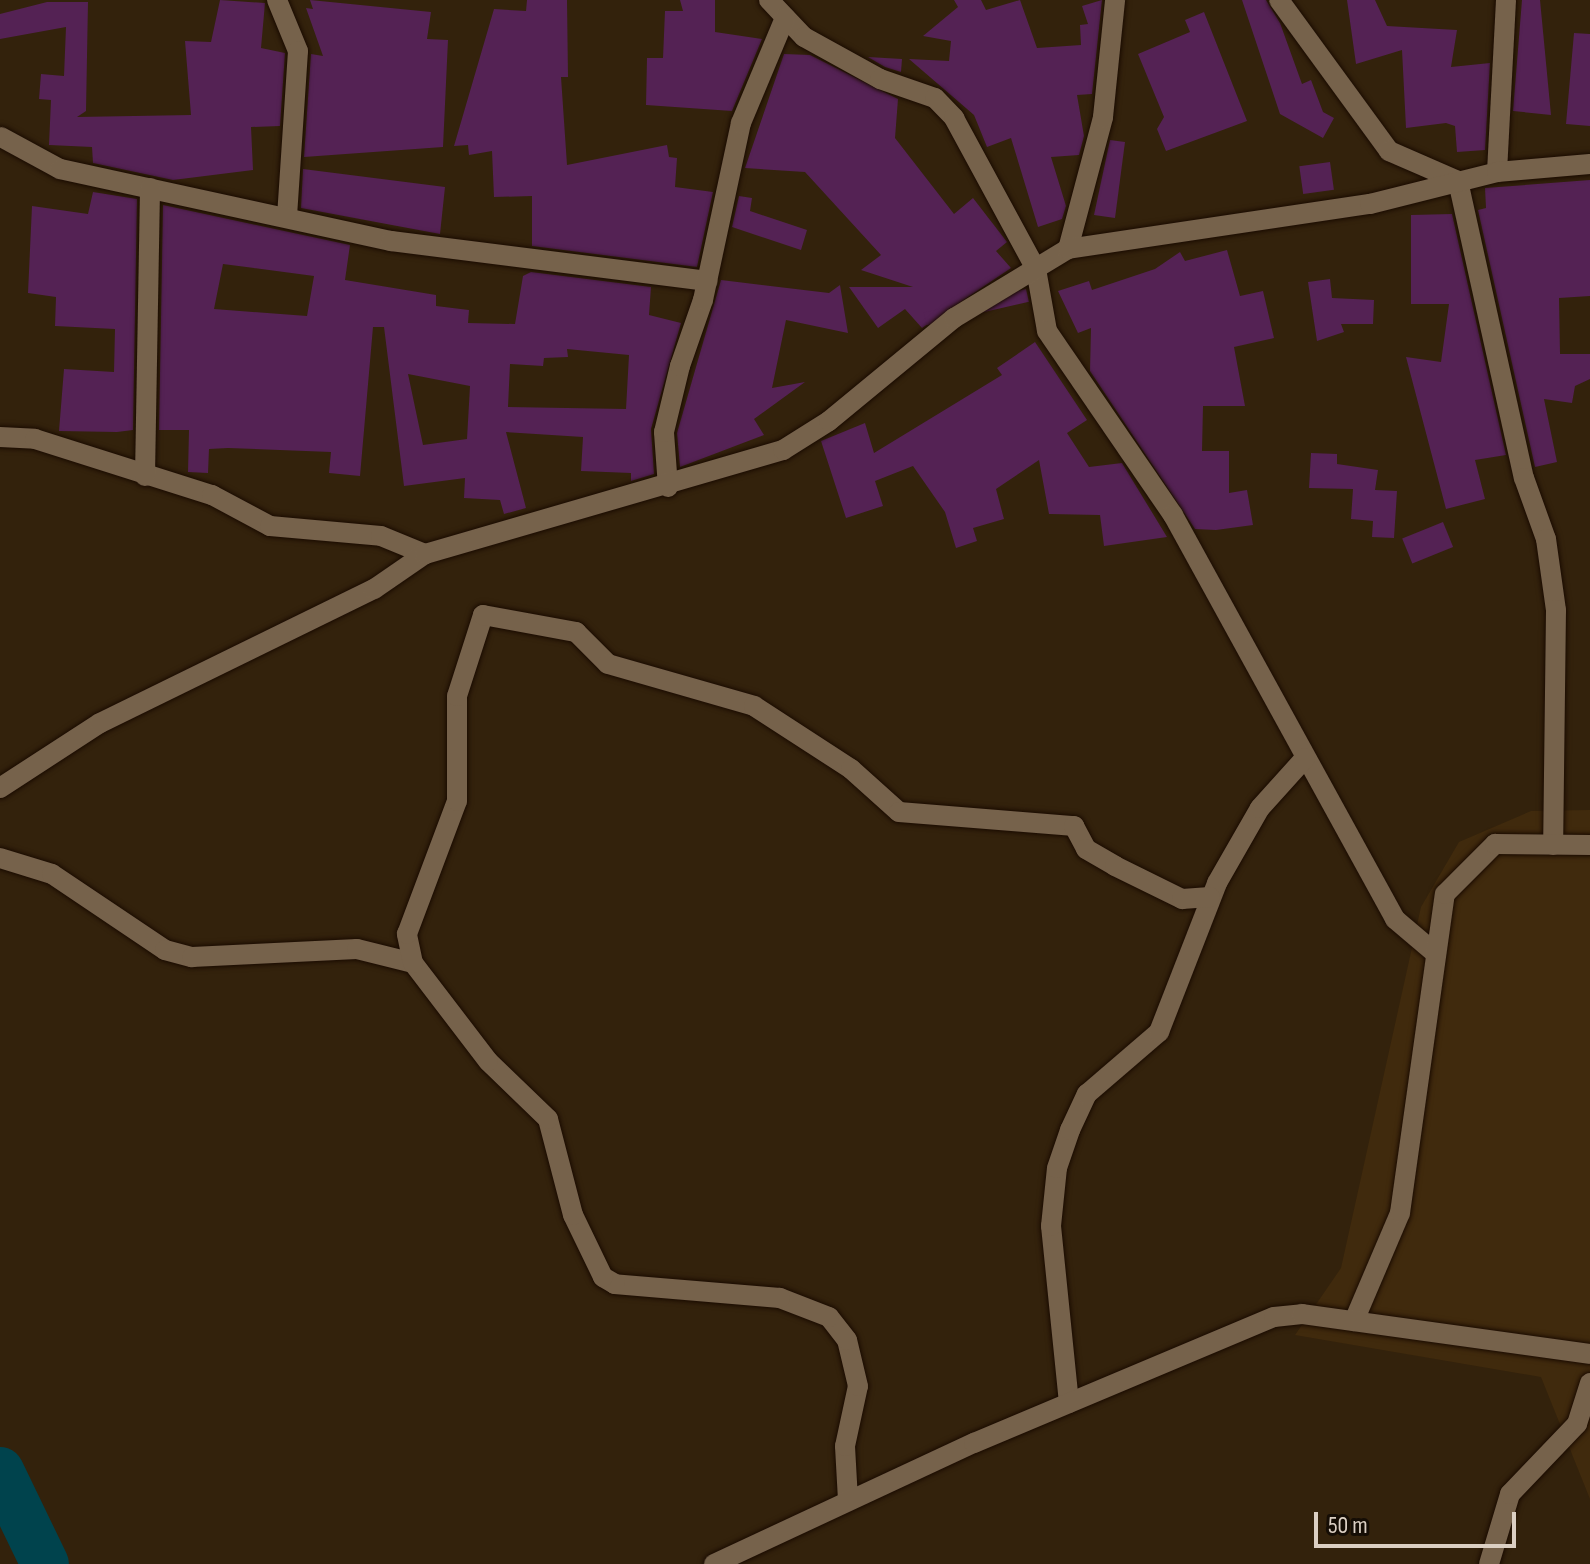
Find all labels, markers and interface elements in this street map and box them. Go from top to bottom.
scale bar [1318,1496,1520,1546]
text: 50 m [1328,1511,1368,1540]

